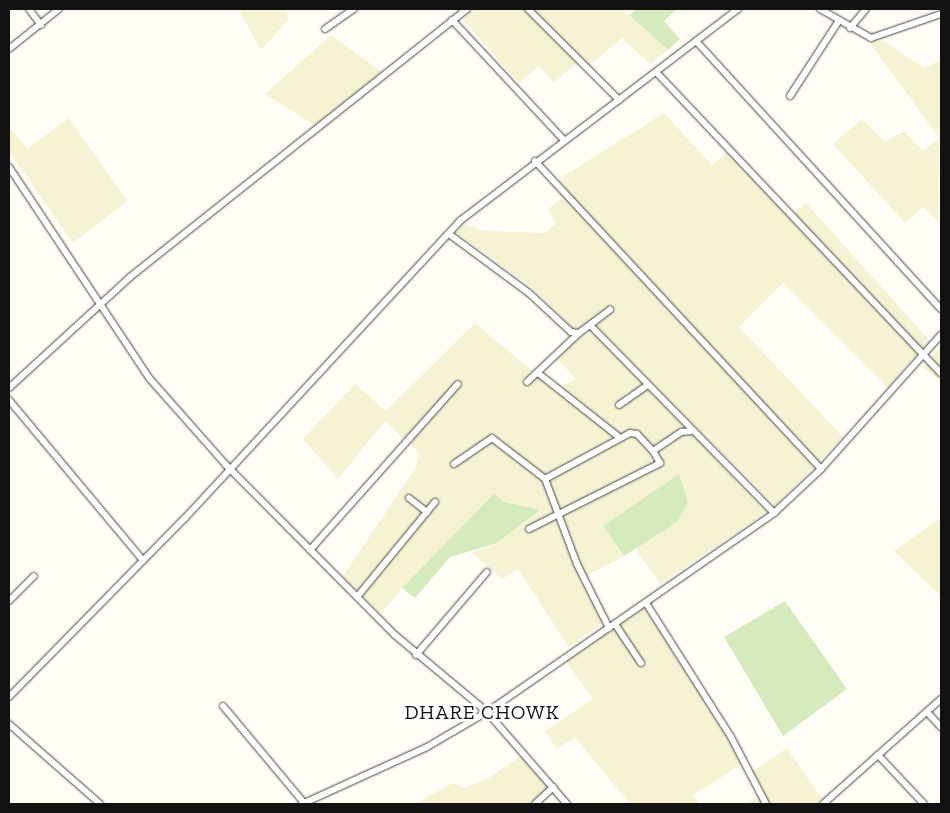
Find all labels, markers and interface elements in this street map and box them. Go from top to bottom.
district label: DHARE CHOWK [403,700,561,724]

